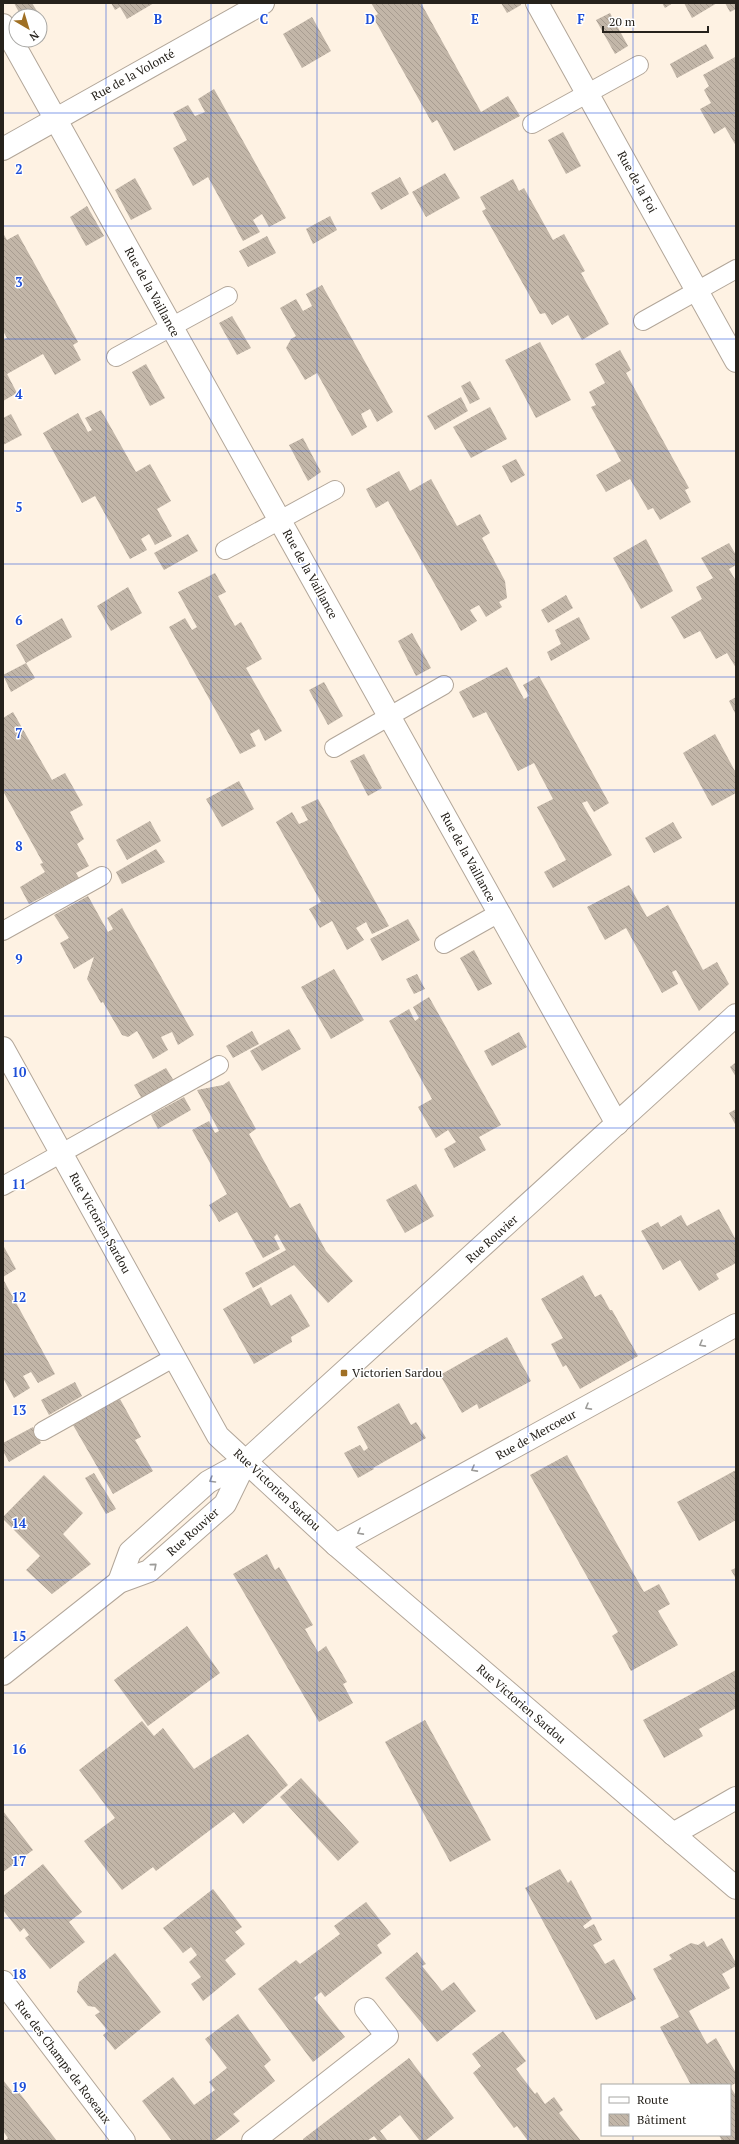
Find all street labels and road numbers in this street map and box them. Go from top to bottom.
street label: Rue de la Volonté [88,45,177,104]
street label: Rue de la Foi [614,148,661,216]
street label: Rue de la Vaillance [122,244,183,339]
street label: Rue de la Vaillance [280,526,341,621]
street label: Rue de la Vaillance [438,809,499,904]
street label: Rue Victorien Sardou [66,1170,134,1276]
street label: Rue Rouvier [463,1211,521,1266]
street label: Rue de Mercoeur [493,1406,579,1463]
street label: Rue Victorien Sardou [231,1446,324,1534]
street label: Rue Rouvier [164,1504,222,1559]
street label: Rue Victorien Sardou [474,1661,569,1746]
street label: Rue des Champs de Roseaux [12,1997,115,2127]

